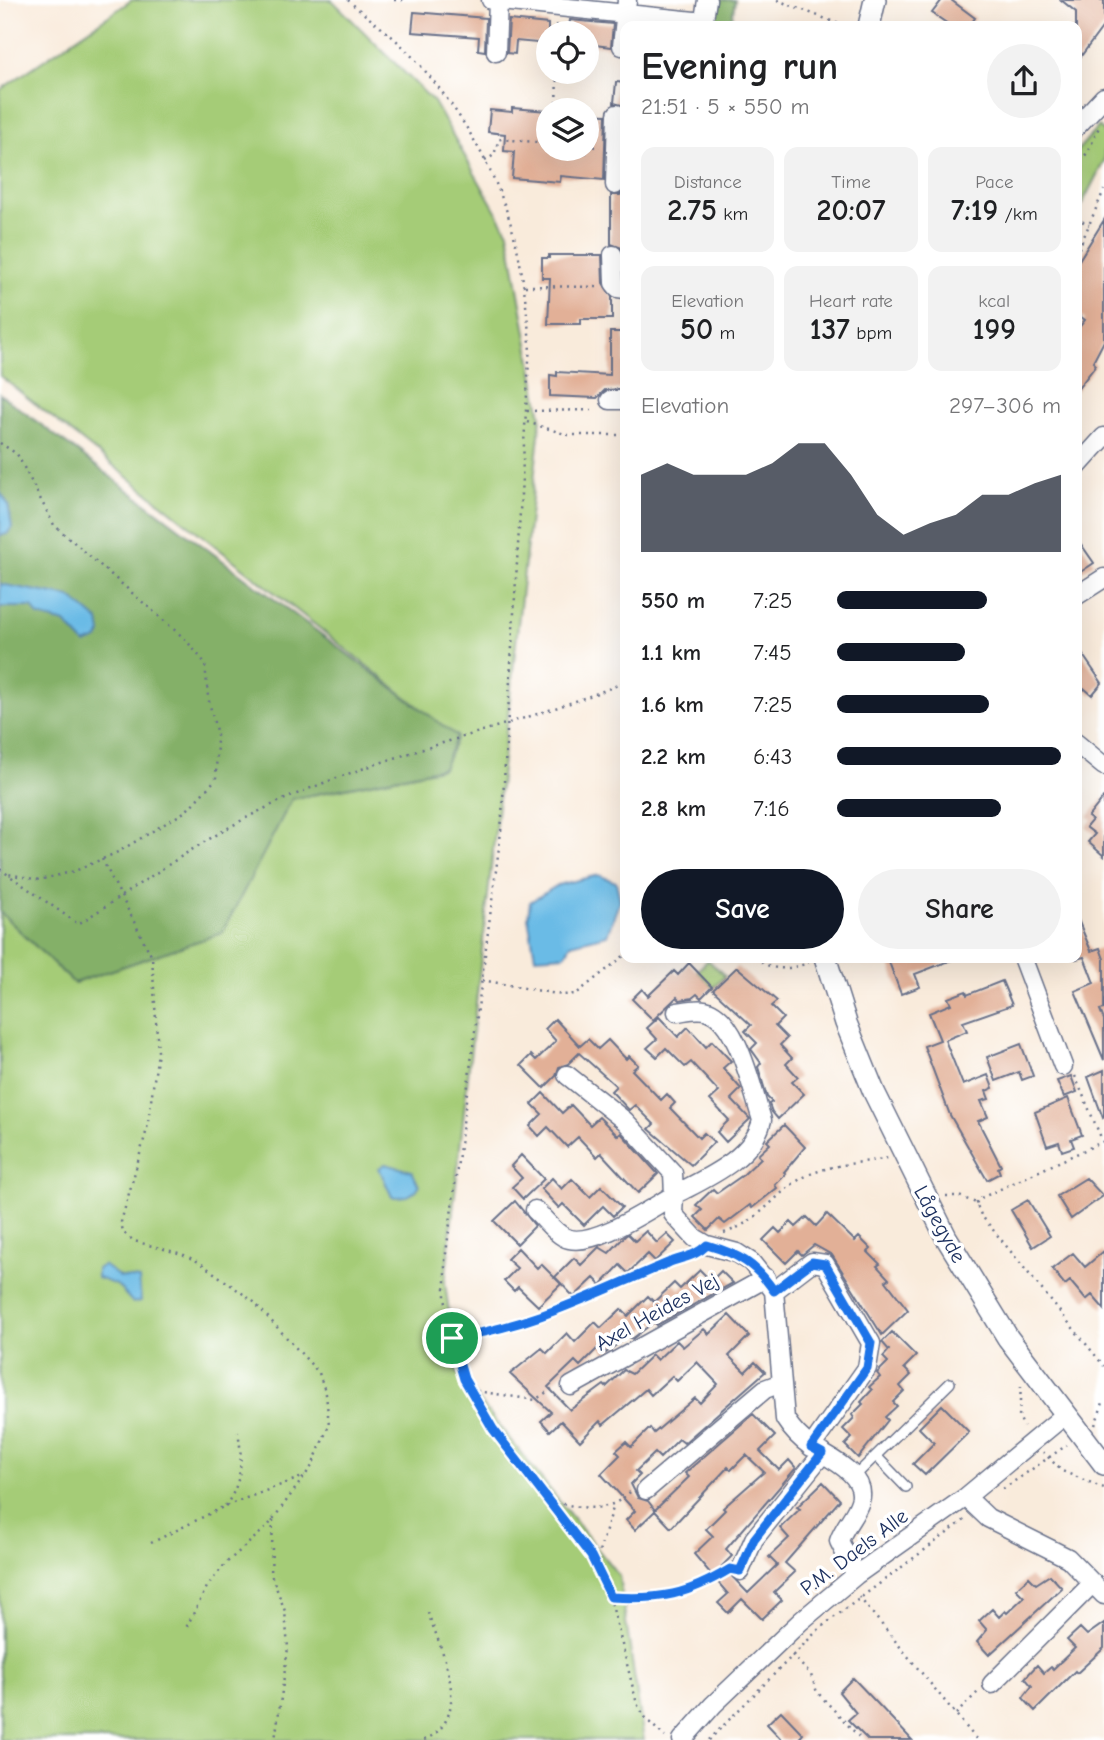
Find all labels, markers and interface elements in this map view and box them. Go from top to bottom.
map controls [536,21,599,161]
button: locate [536,21,599,84]
button: share [987,44,1061,118]
text: Evening run [641,45,838,89]
text: 21:51 · 5 × 550 m [641,93,809,120]
button: layers [536,98,599,161]
text: Distance [674,171,742,193]
text: Time [831,171,871,193]
text: Pace [975,171,1013,193]
text: 2.75 [667,193,717,228]
text: 20:07 [817,193,885,228]
text: 7:19 [951,193,998,228]
text: km [717,203,748,225]
text: /km [998,203,1038,225]
text: Elevation [671,290,744,312]
text: Heart rate [809,290,893,312]
text: kcal [978,290,1010,312]
text: 50 [680,312,713,347]
text: 137 [810,312,850,347]
text: 199 [973,312,1016,347]
text: m [713,322,735,344]
text: bpm [850,322,892,344]
text: Elevation [641,392,729,419]
text: 297–306 m [949,392,1061,419]
text: 550 m [641,587,705,614]
text: 7:25 [753,587,793,614]
text: 1.1 km [641,639,701,666]
text: 7:45 [753,639,792,666]
text: 1.6 km [641,691,704,718]
text: 7:25 [753,691,793,718]
text: 2.2 km [641,743,706,770]
text: 6:43 [753,743,792,770]
text: 2.8 km [641,795,706,822]
text: 7:16 [753,795,790,822]
button: Save [641,869,844,949]
button: Share [858,869,1061,949]
street label: Lågegyde [909,1181,971,1267]
street label: Axel Heides Vej [591,1268,723,1356]
pin [422,1308,482,1368]
icon: arrive [433,1319,471,1357]
street label: P.M. Daels Alle [796,1504,912,1600]

